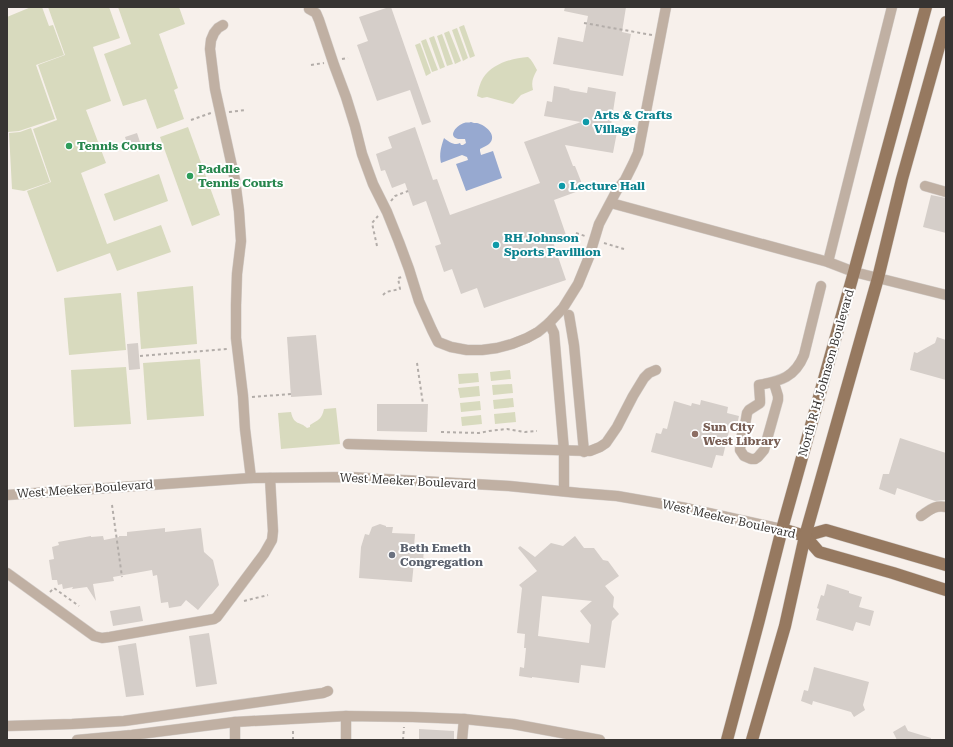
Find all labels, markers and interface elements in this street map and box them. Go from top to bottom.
place label: Arts & Crafts Village [594,108,672,136]
marker: Arts & Crafts Village [581,117,591,127]
place label: Tennis Courts [77,139,162,153]
marker: Tennis Courts [64,141,74,151]
place label: Paddle Tennis Courts [198,162,283,190]
marker: Paddle Tennis Courts [185,171,195,181]
place label: Lecture Hall [570,179,645,193]
marker: Lecture Hall [557,181,567,191]
place label: RH Johnson Sports Pavillion [504,231,601,259]
marker: RH Johnson Sports Pavillion [491,240,501,250]
street label: North R H Johnson Boulevard [795,287,857,458]
place label: Sun City West Library [703,420,781,448]
marker: Sun City West Library [690,429,700,439]
street label: West Meeker Boulevard [339,470,477,492]
street label: West Meeker Boulevard [16,477,154,501]
street label: West Meeker Boulevard [661,497,797,541]
place label: Beth Emeth Congregation [400,541,483,569]
marker: Beth Emeth Congregation [387,550,397,560]

